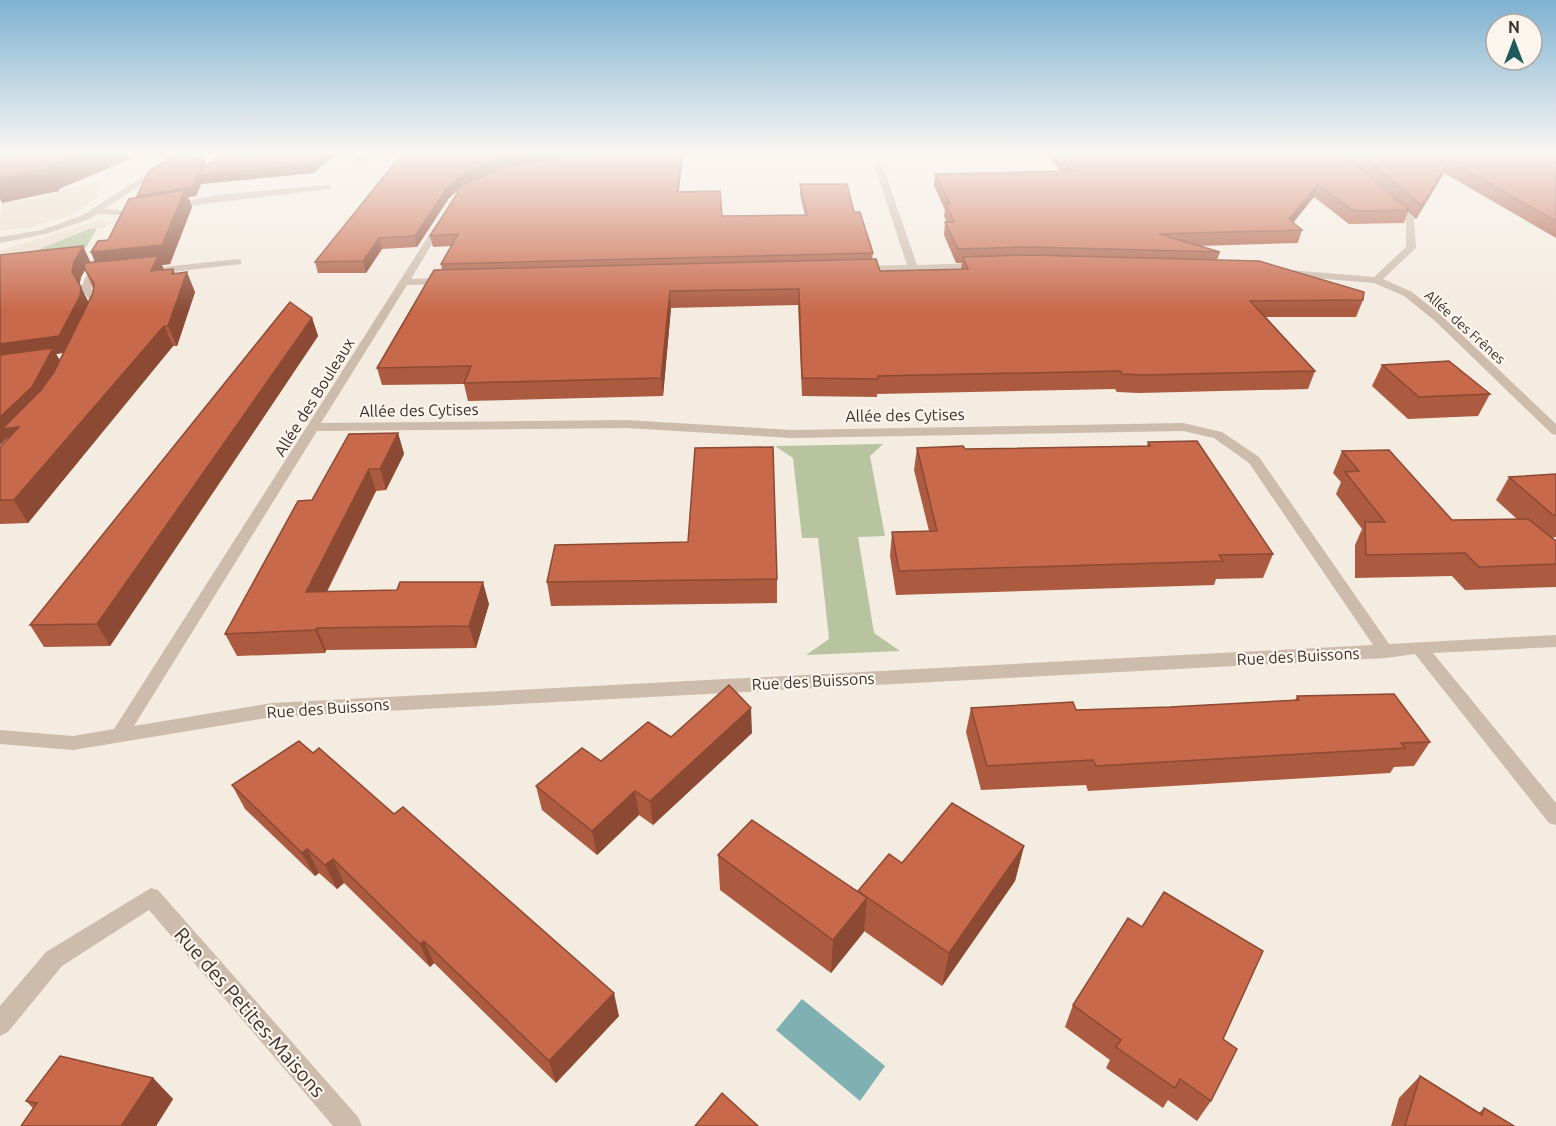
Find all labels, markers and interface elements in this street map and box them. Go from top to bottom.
north arrow [1484,12,1544,72]
text: N [1508,18,1520,36]
street label: Allée des Frênes [1422,287,1508,367]
street label: Allée des Bouleaux [270,335,358,459]
street label: Allée des Cytises [359,400,479,420]
street label: Allée des Cytises [845,405,965,425]
street label: Rue des Buissons [1236,644,1360,668]
street label: Rue des Buissons [751,669,875,693]
street label: Rue des Buissons [266,695,390,721]
street label: Rue des Petites-Maisons [170,923,330,1101]

